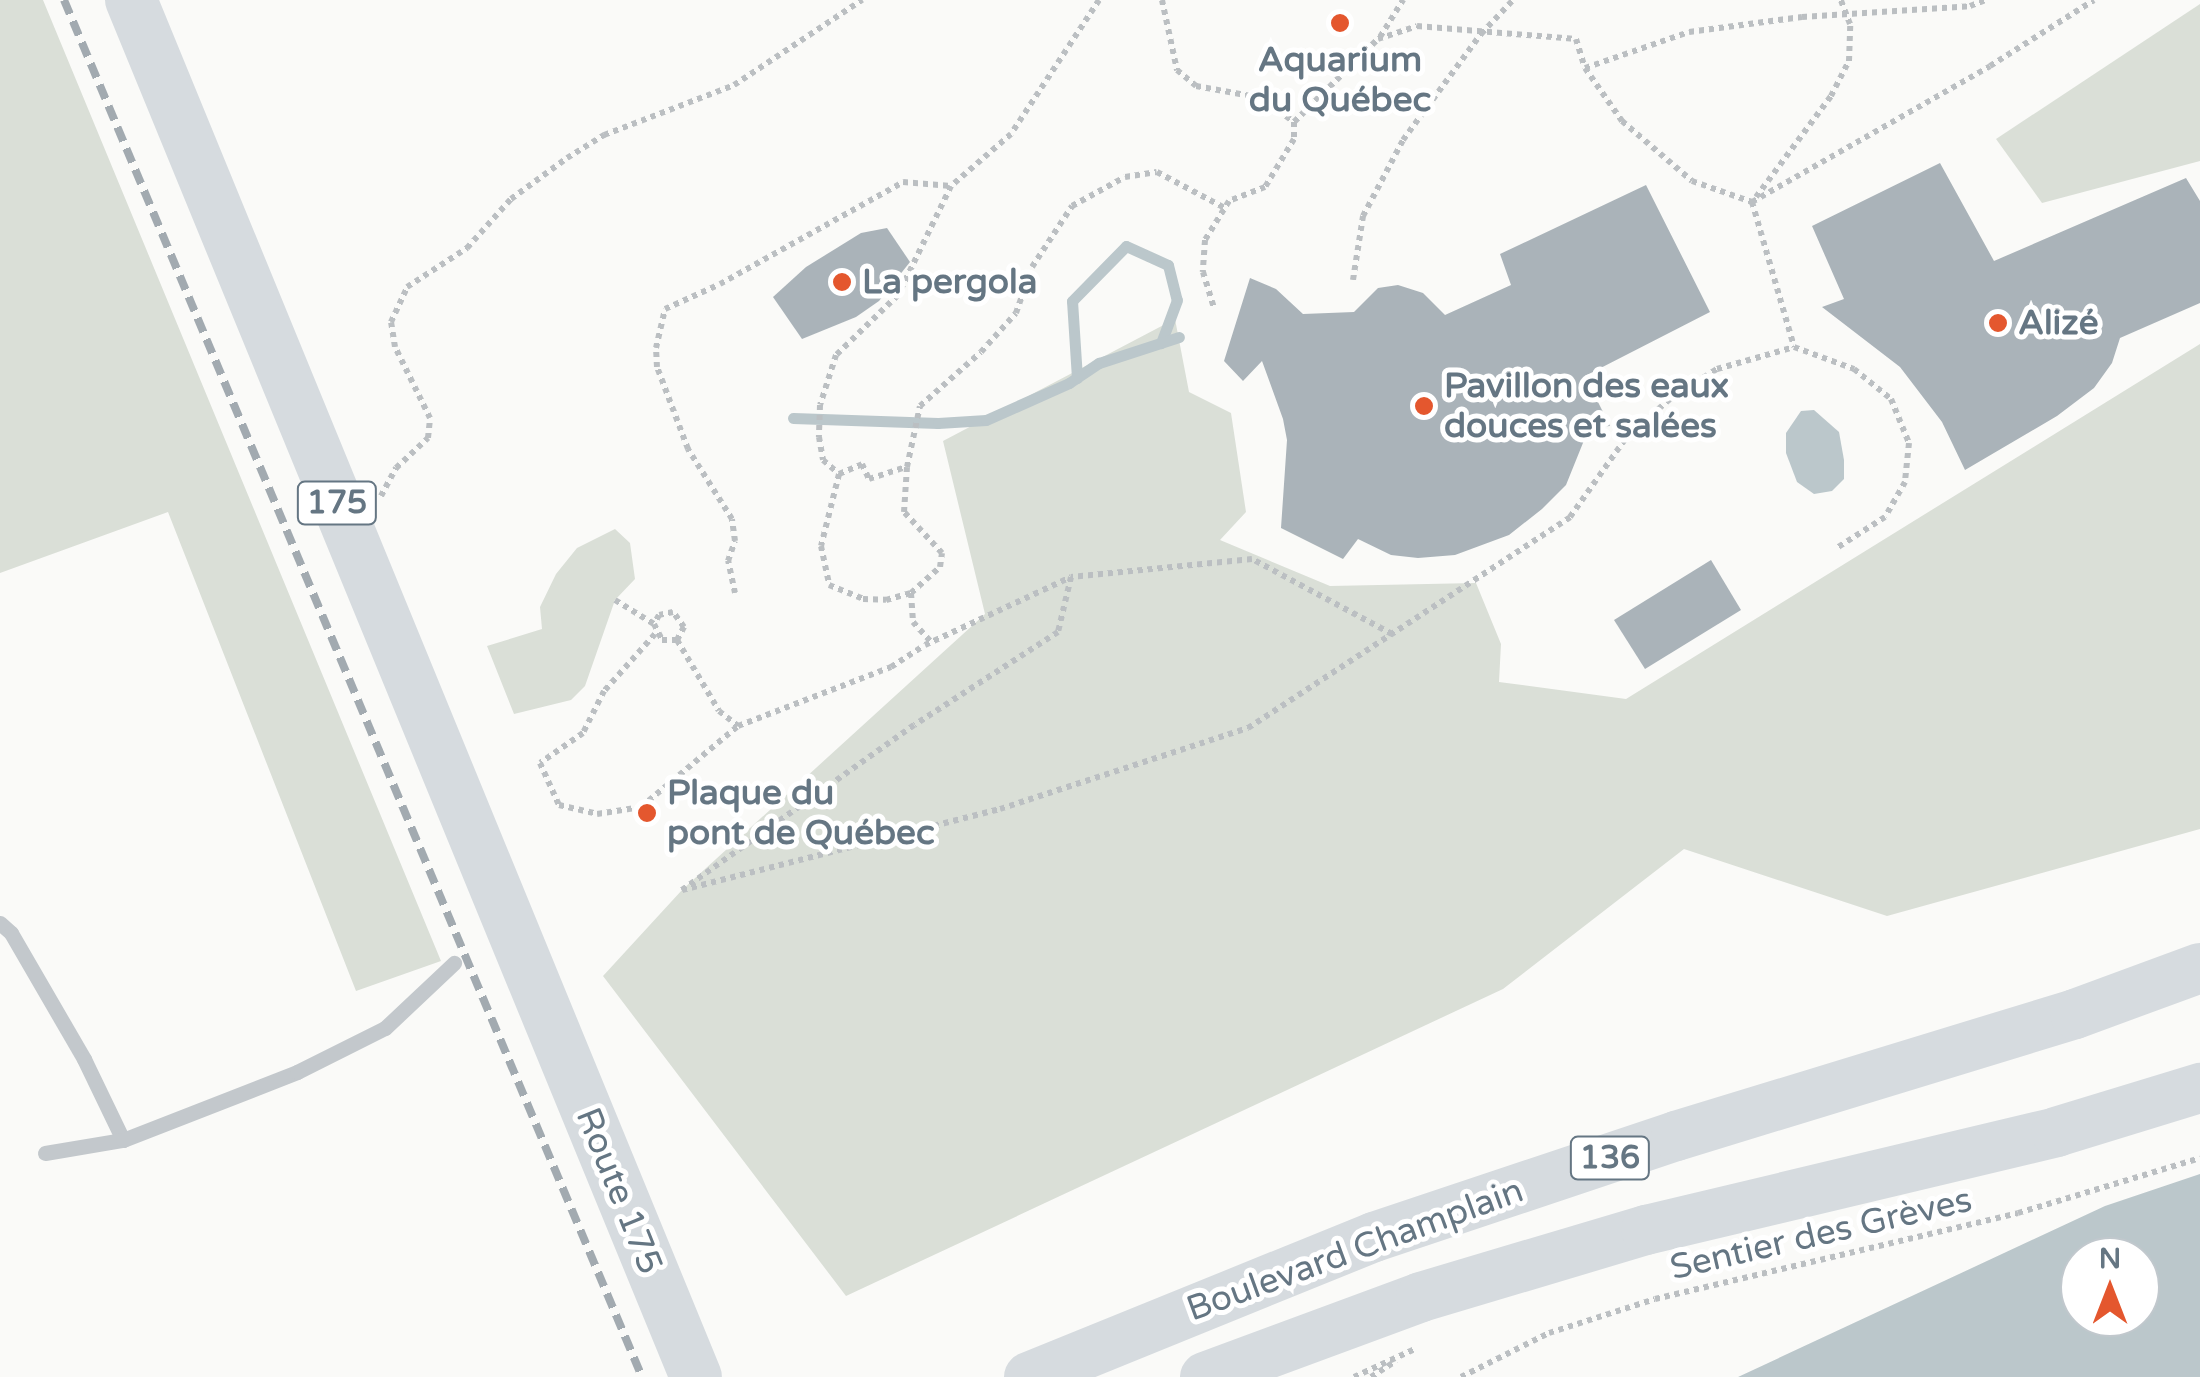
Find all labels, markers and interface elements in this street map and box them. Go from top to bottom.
marker: Aquarium du Québec [1329,12,1351,34]
place label: Aquarium du Québec [1249,39,1431,121]
place label: La pergola [862,261,1037,303]
marker: La pergola [831,271,853,293]
place label: Alizé [2018,302,2099,344]
marker: Alizé [1987,312,2009,334]
place label: Pavillon des eaux douces et salées [1444,365,1729,447]
marker: Pavillon des eaux douces et salées [1413,395,1435,417]
road number: 175 [294,476,380,530]
place label: Plaque du pont de Québec [667,772,935,854]
marker: Plaque du pont de Québec [636,802,658,824]
street label: Route 175 [567,1102,671,1280]
road number: 136 [1568,1131,1652,1185]
street label: Boulevard Champlain [1181,1170,1529,1330]
street label: Sentier des Grèves [1666,1179,1976,1289]
north arrow [2060,1237,2160,1337]
text: N [2099,1242,2121,1276]

